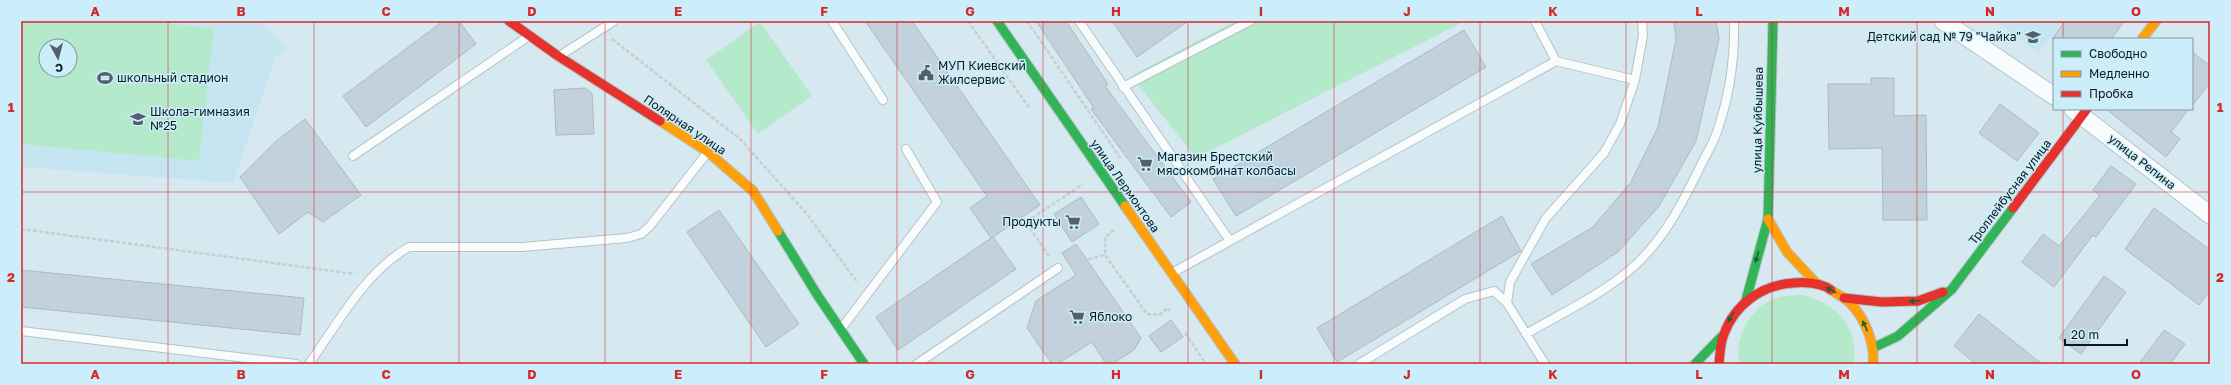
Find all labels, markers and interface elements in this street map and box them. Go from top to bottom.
text: A [90,3,100,19]
text: B [236,3,246,19]
text: C [381,3,391,19]
text: D [527,3,537,19]
text: E [674,3,682,19]
text: F [820,3,828,19]
text: G [965,3,975,19]
text: H [1111,3,1121,19]
text: I [1259,3,1263,19]
text: J [1403,3,1411,19]
text: K [1548,3,1558,19]
text: L [1695,3,1703,19]
text: M [1838,3,1850,19]
text: N [1985,3,1995,19]
text: O [2131,3,2141,19]
school or university icon: Детский сад № 79 "Чайка" [2024,28,2042,46]
place label: Детский сад № 79 "Чайка" [1867,29,2021,44]
north arrow [38,38,78,78]
legend [2053,38,2193,110]
text: Свободно [2089,46,2147,61]
place label: МУП Киевский Жилсервис [938,58,1026,87]
text: С [54,61,64,75]
public building icon: МУП Киевский Жилсервис [917,64,935,82]
text: Медленно [2089,66,2149,81]
street label: улица Куйбышева [1749,67,1766,173]
sports icon: школьный стадион [96,69,114,87]
place label: школьный стадион [117,70,228,85]
text: Пробка [2089,86,2133,101]
street label: Полярная улица [641,91,729,158]
text: 1 [8,99,15,115]
text: 1 [2217,99,2224,115]
place label: Школа-гимназия №25 [150,104,250,133]
school or university icon: Школа-гимназия №25 [129,110,147,128]
street label: улица Репина [2106,131,2179,193]
street label: улица Лермонтова [1087,136,1163,235]
street label: Троллейбусная улица [1965,136,2054,247]
place label: Магазин Брестский мясокомбинат колбасы [1157,149,1296,178]
supermarket icon: Магазин Брестский мясокомбинат колбасы [1136,155,1154,173]
supermarket icon: Продукты [1064,213,1082,231]
place label: Продукты [1002,214,1061,229]
one-way arrow [1754,251,1760,263]
text: 2 [7,269,15,285]
text: 2 [2216,269,2224,285]
one-way arrow [1825,287,1836,293]
one-way arrow [1909,297,1921,304]
supermarket icon: Яблоко [1068,308,1086,326]
place label: Яблоко [1089,309,1132,324]
one-way arrow [1727,312,1735,322]
one-way arrow [1862,319,1868,331]
scale bar [2065,321,2127,347]
text: 20 m [2071,327,2099,342]
text: A [90,366,100,382]
text: B [236,366,246,382]
text: C [381,366,391,382]
text: D [527,366,537,382]
text: E [674,366,682,382]
text: F [820,366,828,382]
text: G [965,366,975,382]
text: H [1111,366,1121,382]
text: I [1259,366,1263,382]
text: J [1403,366,1411,382]
text: K [1548,366,1558,382]
text: L [1695,366,1703,382]
text: M [1838,366,1850,382]
text: N [1985,366,1995,382]
text: O [2131,366,2141,382]

